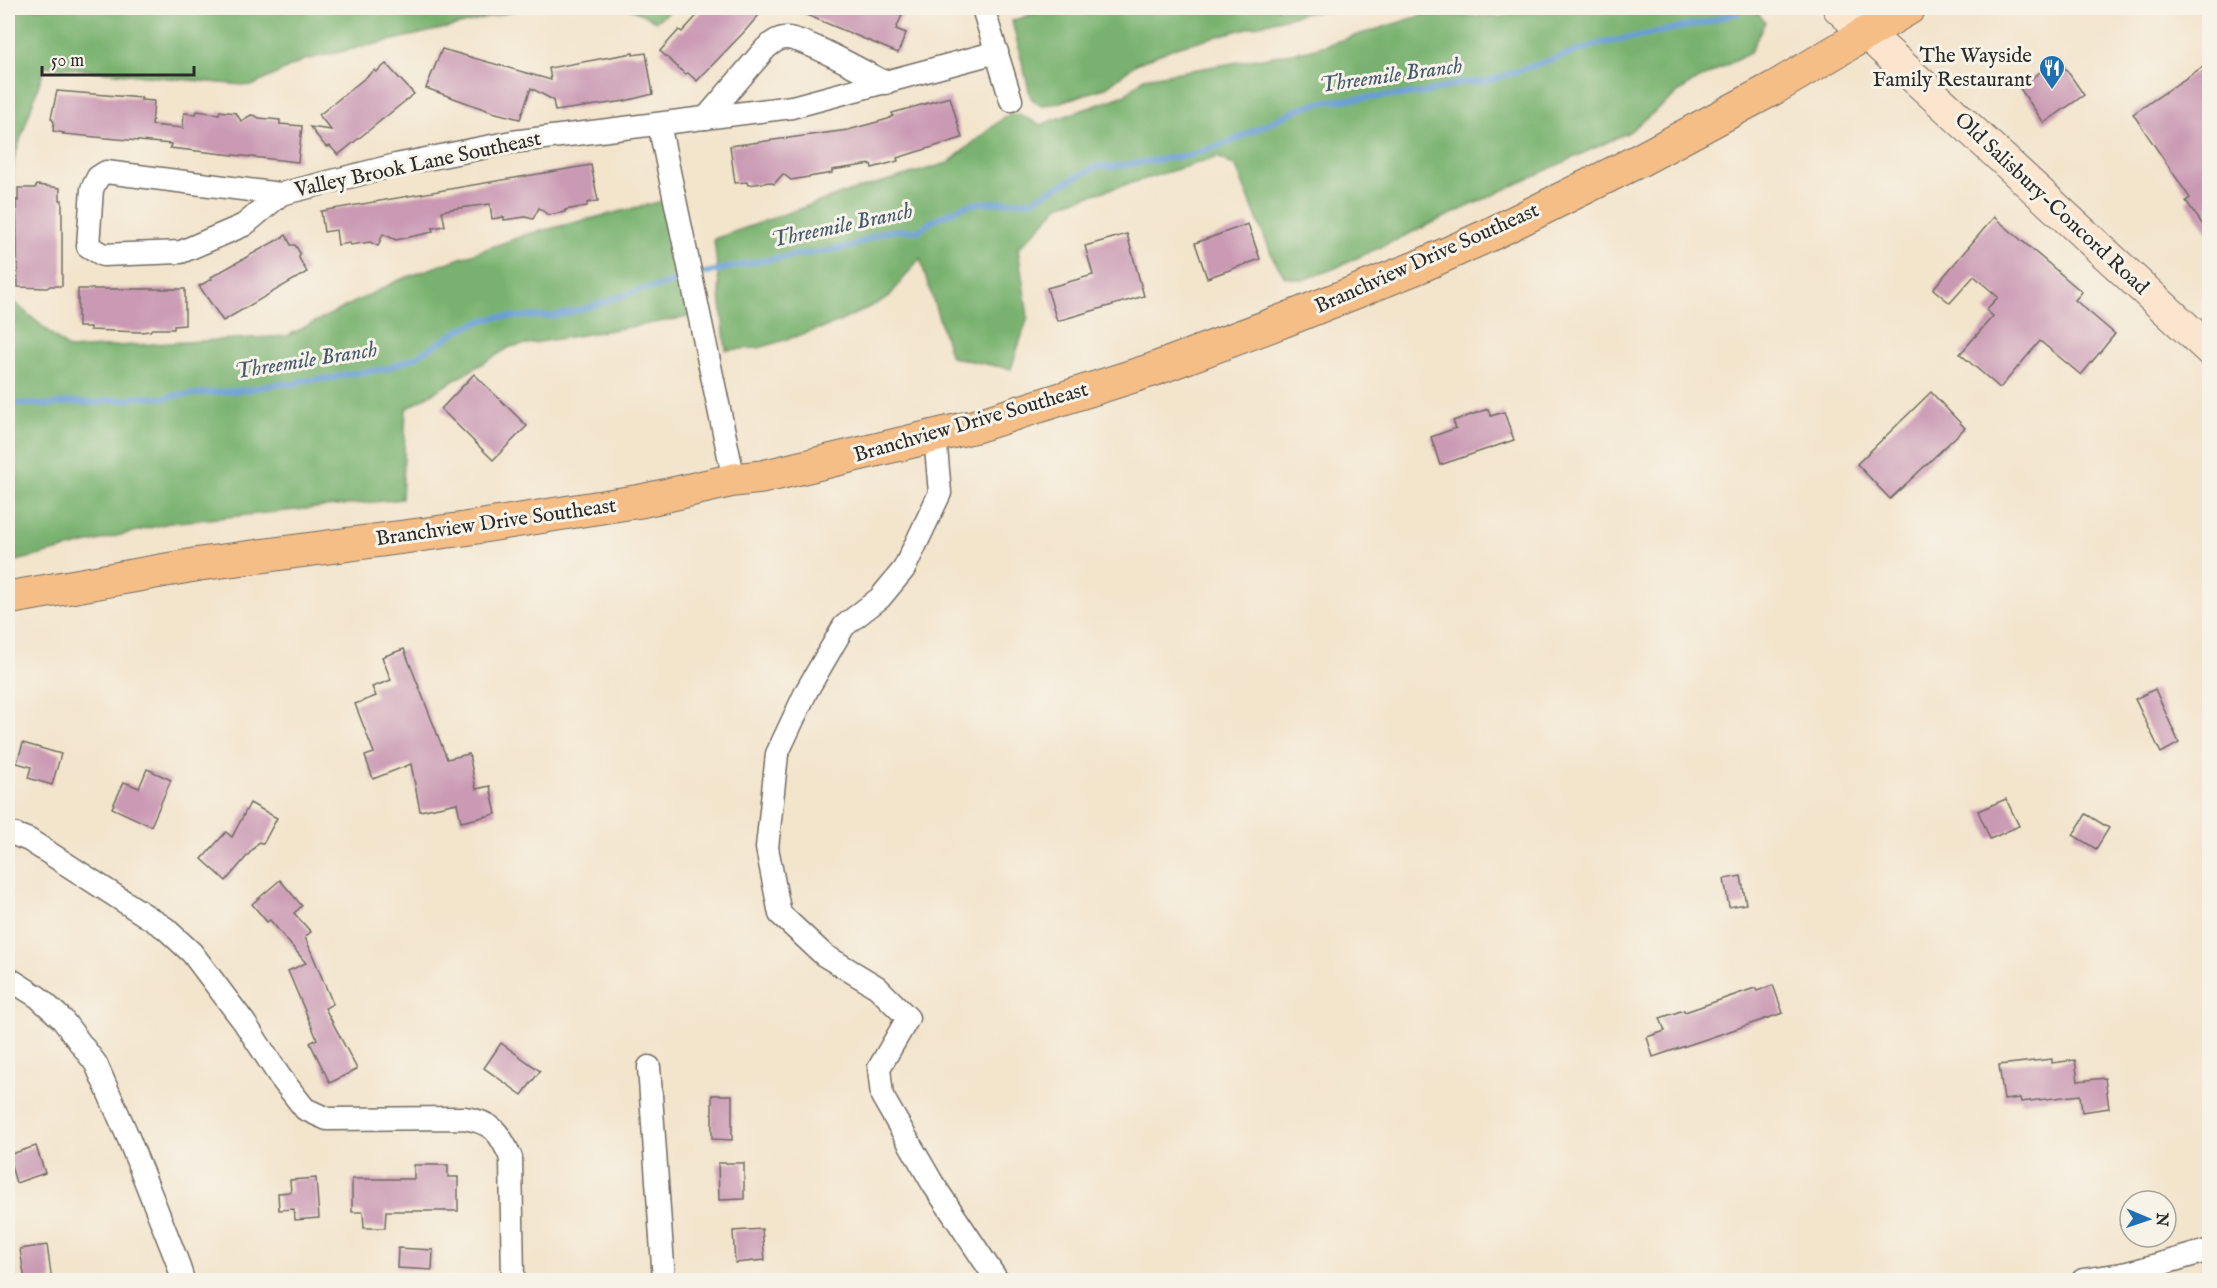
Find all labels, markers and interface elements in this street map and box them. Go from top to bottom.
scale bar [42,39,194,77]
place label: The Wayside Family Restaurant [1872,43,2032,94]
text: 50 m [51,50,84,73]
water label: Threemile Branch [1318,52,1464,100]
restaurant icon: The Wayside Family Restaurant [2037,53,2067,91]
street label: Old Salisbury-Concord Road [1948,107,2154,302]
street label: Valley Brook Lane Southeast [291,126,544,205]
water label: Threemile Branch [769,197,915,255]
street label: Branchview Drive Southeast [1311,197,1543,321]
water label: Threemile Branch [233,336,379,386]
street label: Branchview Drive Southeast [851,377,1091,469]
street label: Branchview Drive Southeast [374,493,618,553]
north arrow [2118,1189,2178,1249]
text: N [2151,1211,2171,1227]

